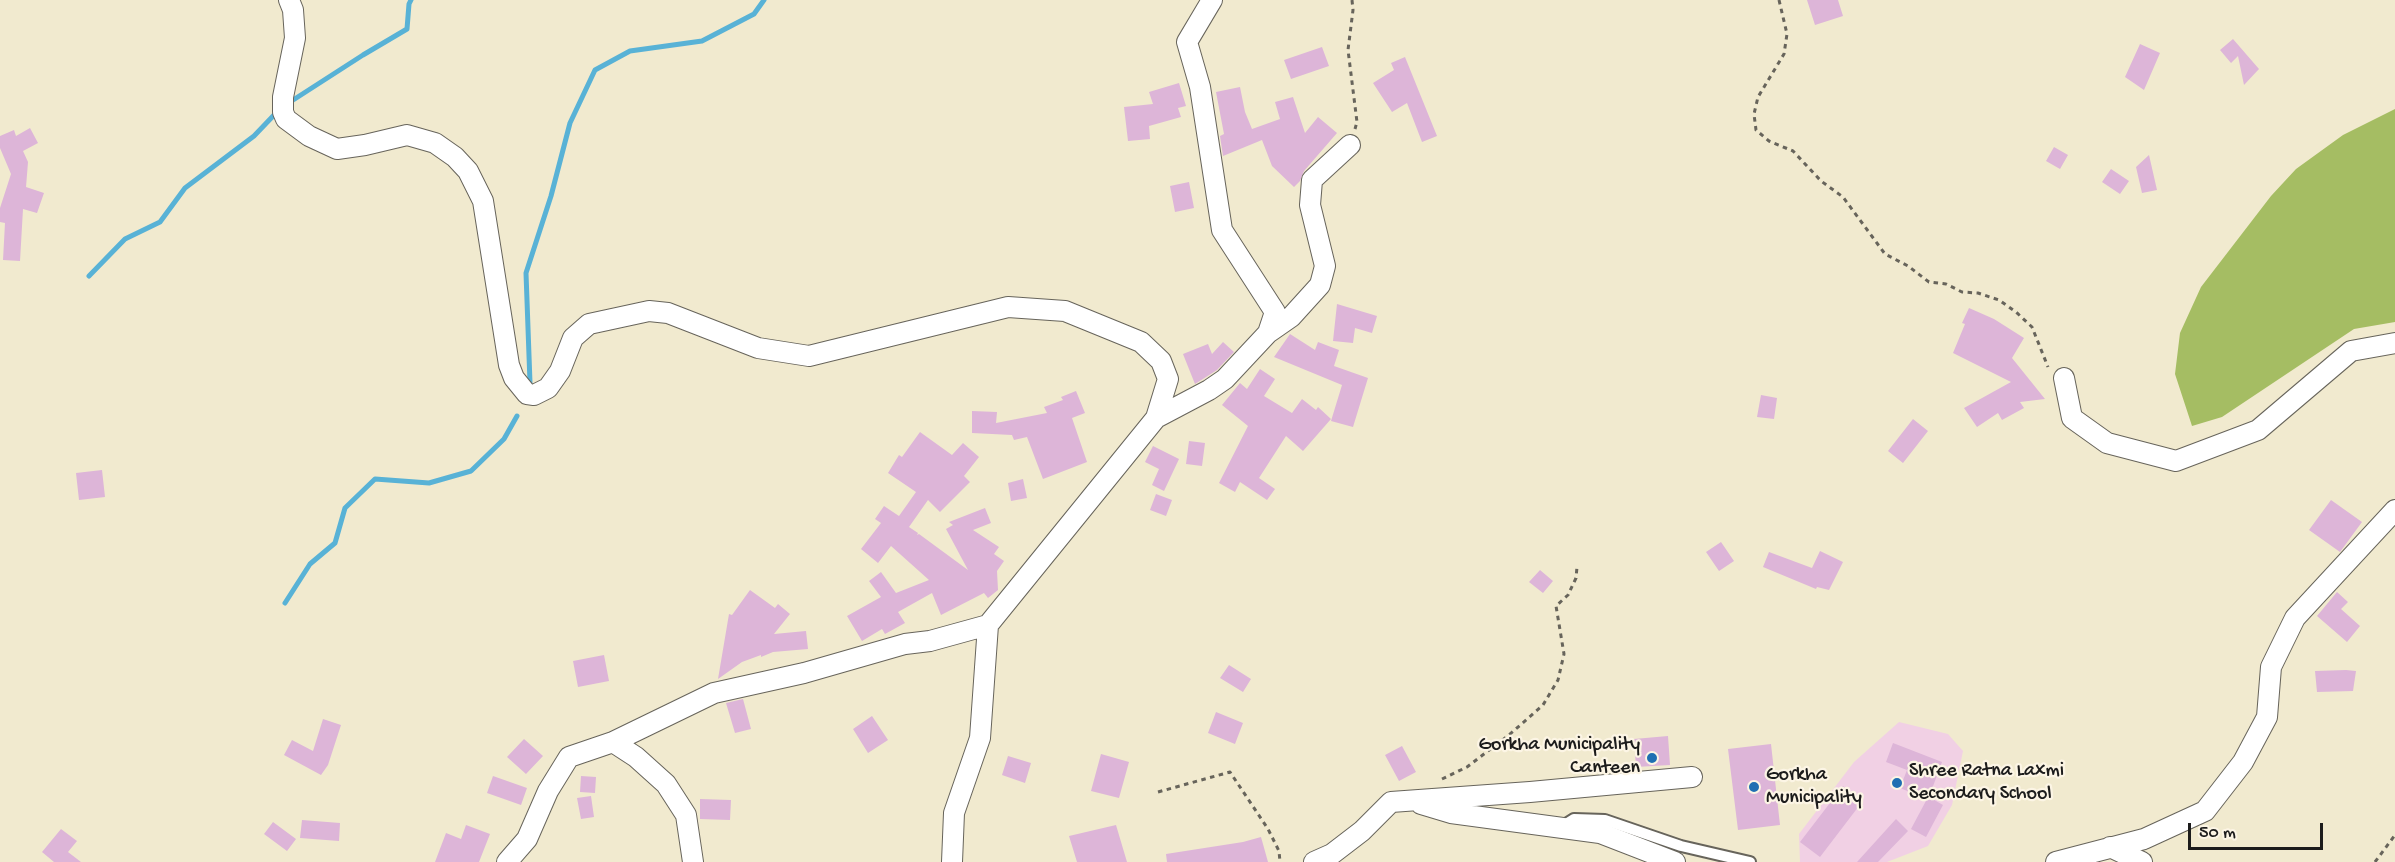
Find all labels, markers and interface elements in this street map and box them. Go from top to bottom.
place label: Gorkha Municipality Canteen [1478,734,1640,781]
marker: Gorkha Municipality Canteen [1645,751,1659,765]
place label: Shree Ratna Laxmi Secondary School [1909,760,2064,807]
place label: Gorkha Municipality [1766,764,1862,811]
marker: Shree Ratna Laxmi Secondary School [1890,776,1904,790]
marker: Gorkha Municipality [1747,780,1761,794]
scale bar [2191,811,2326,849]
text: 50 m [2199,823,2236,844]

